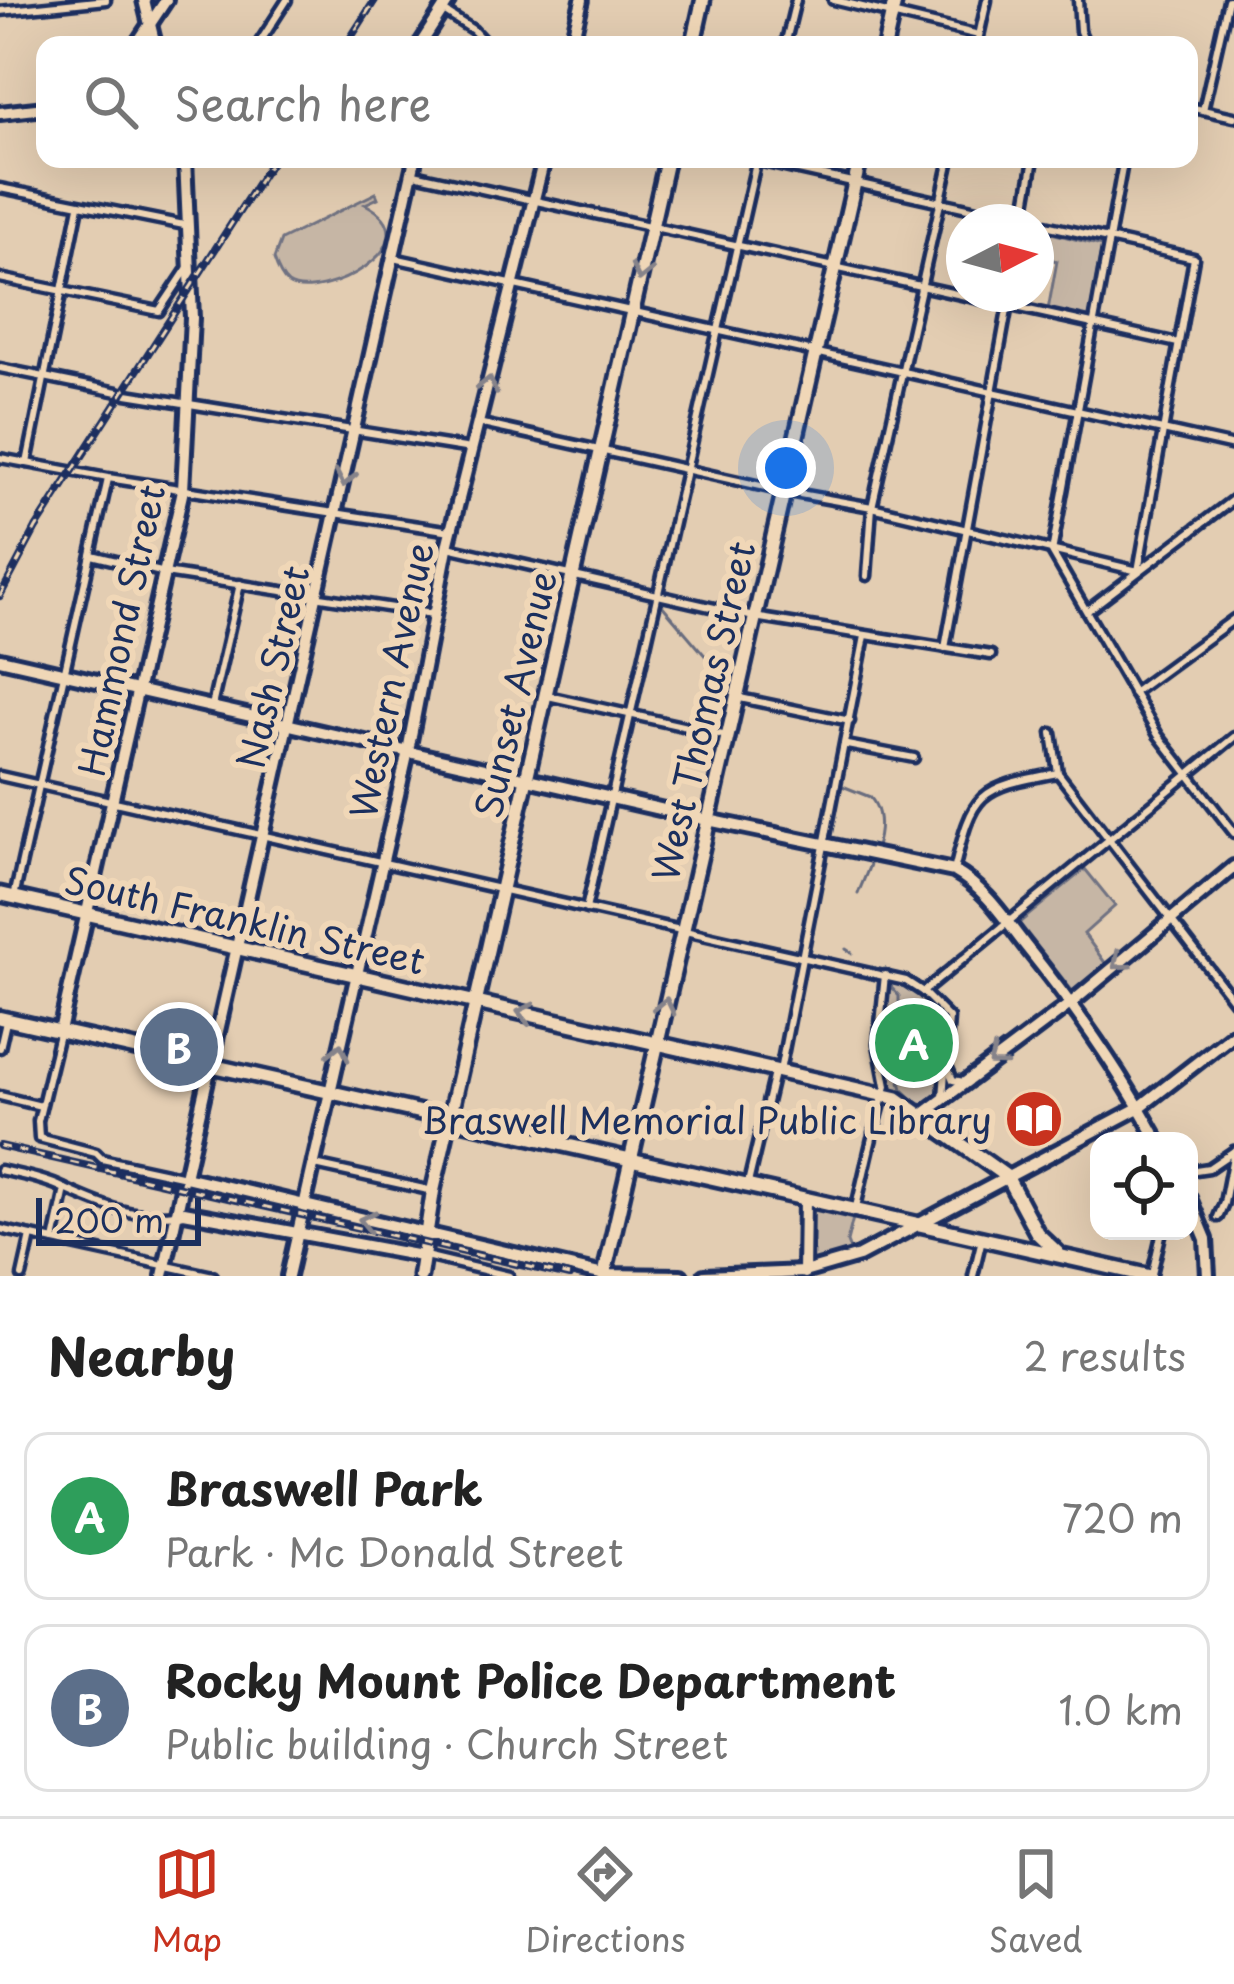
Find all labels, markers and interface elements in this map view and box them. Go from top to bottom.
search box [36,36,1198,168]
text: Search here [174,68,431,136]
icon: search [78,69,144,135]
north arrow [946,204,1054,312]
one-way arrow [629,262,654,282]
one-way arrow [473,375,498,395]
your location [756,438,816,498]
one-way arrow [333,468,358,488]
street label: Hammond Street [63,479,177,781]
street label: West Thomas Street [637,536,767,886]
street label: Western Avenue [334,537,446,823]
street label: Nash Street [222,560,322,774]
street label: Sunset Avenue [459,565,569,823]
street label: South Franklin Street [60,851,430,987]
one-way arrow [1112,948,1134,970]
one-way arrow [651,996,676,1016]
pin: A [875,998,953,1088]
one-way arrow [516,1001,536,1026]
pin: B [140,1002,218,1092]
one-way arrow [326,1043,351,1063]
one-way arrow [987,1045,1009,1067]
library icon: Braswell Memorial Public Library [1003,1088,1065,1150]
place label: Braswell Memorial Public Library [421,1092,992,1146]
map controls [1090,1132,1198,1240]
button: locate [1090,1132,1198,1240]
scale bar [36,1192,201,1245]
text: 200 m [54,1194,164,1244]
one-way arrow [357,1210,377,1235]
text: Nearby [48,1316,235,1393]
text: 2 results [1024,1325,1186,1384]
text: Braswell Park [165,1453,483,1521]
text: A [75,1487,105,1546]
text: 720 m [1062,1487,1183,1546]
text: Park · Mc Donald Street [165,1521,623,1580]
text: Rocky Mount Police Department [165,1645,896,1713]
text: B [77,1679,103,1738]
text: 1.0 km [1059,1679,1183,1738]
text: Public building · Church Street [165,1713,728,1772]
tab: Map [152,1841,222,1963]
tab: Directions [525,1841,686,1963]
tab: Saved [989,1841,1082,1963]

